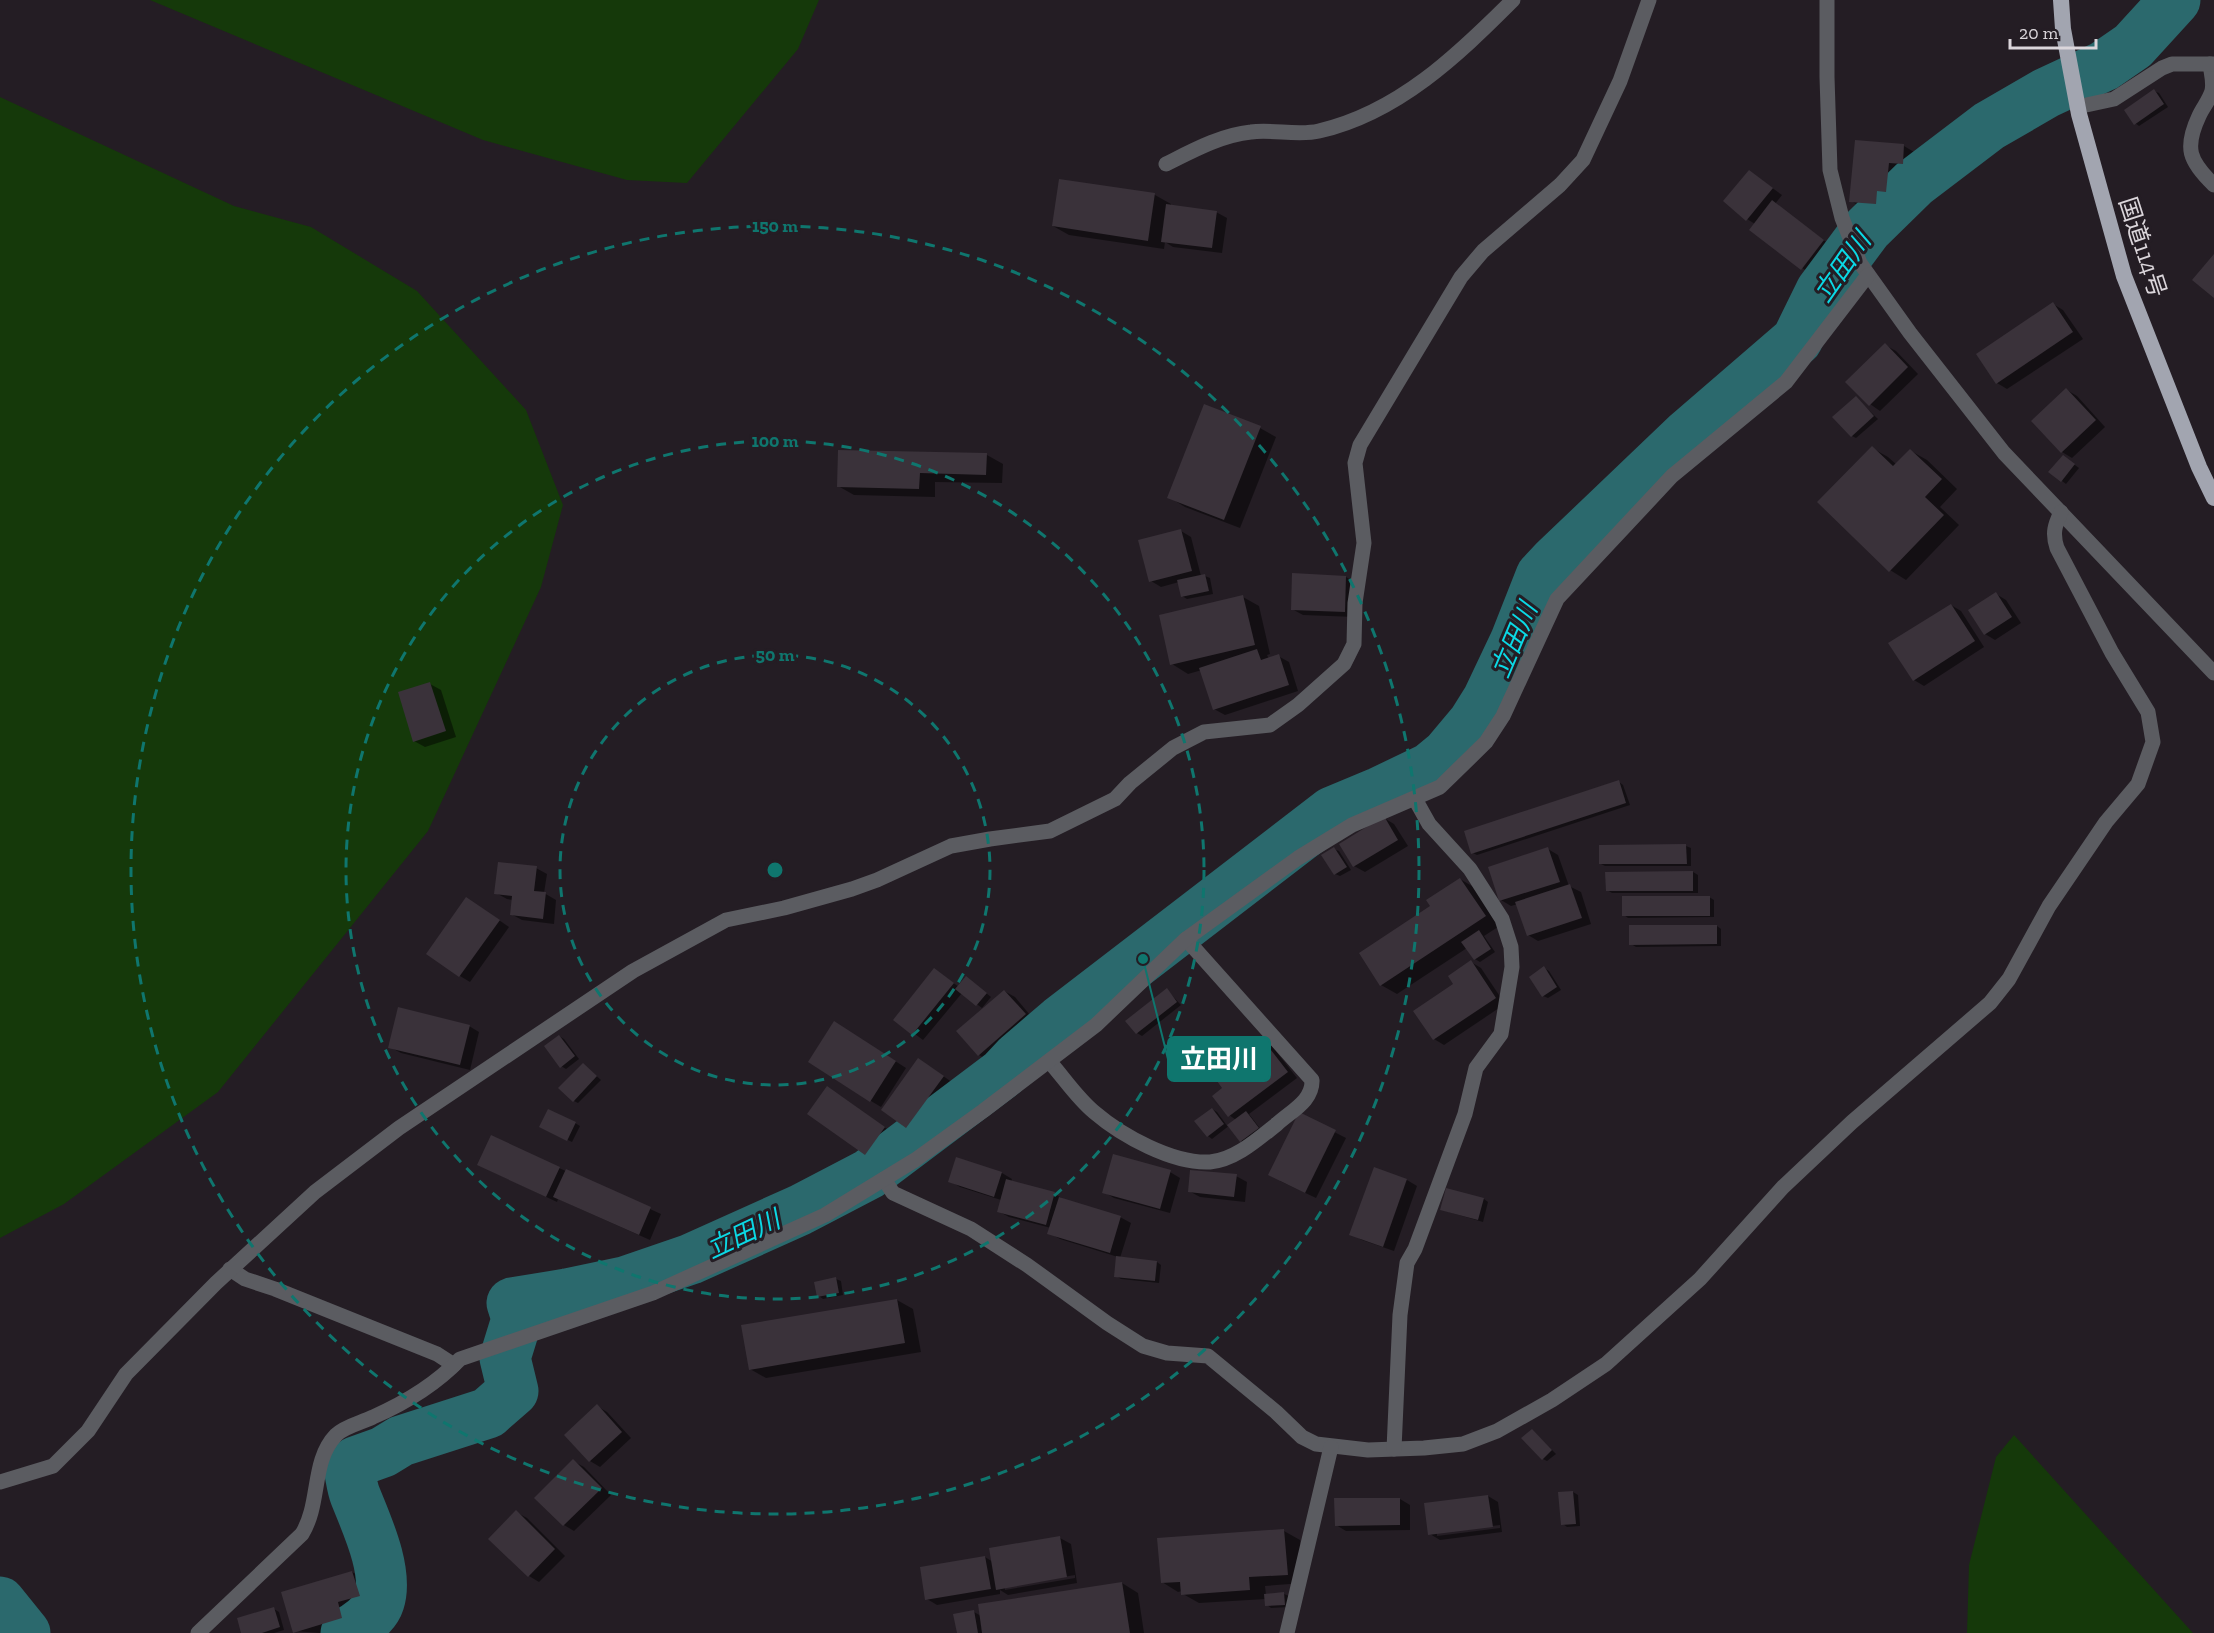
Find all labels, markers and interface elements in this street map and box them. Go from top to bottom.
scale bar [2010,12,2096,50]
text: 20 m [2019,22,2059,44]
street label: 国道114号 [2113,193,2173,301]
text: 150 m [752,215,798,237]
water label: 立田川 [1807,223,1879,308]
text: 100 m [751,430,799,452]
water label: 立田川 [1484,595,1545,682]
text: 50 m [756,644,795,666]
centre of rings [765,860,785,880]
callout: 立田川 [1168,1037,1270,1081]
text: 立田川 [1180,1043,1258,1075]
water label: 立田川 [701,1202,788,1265]

